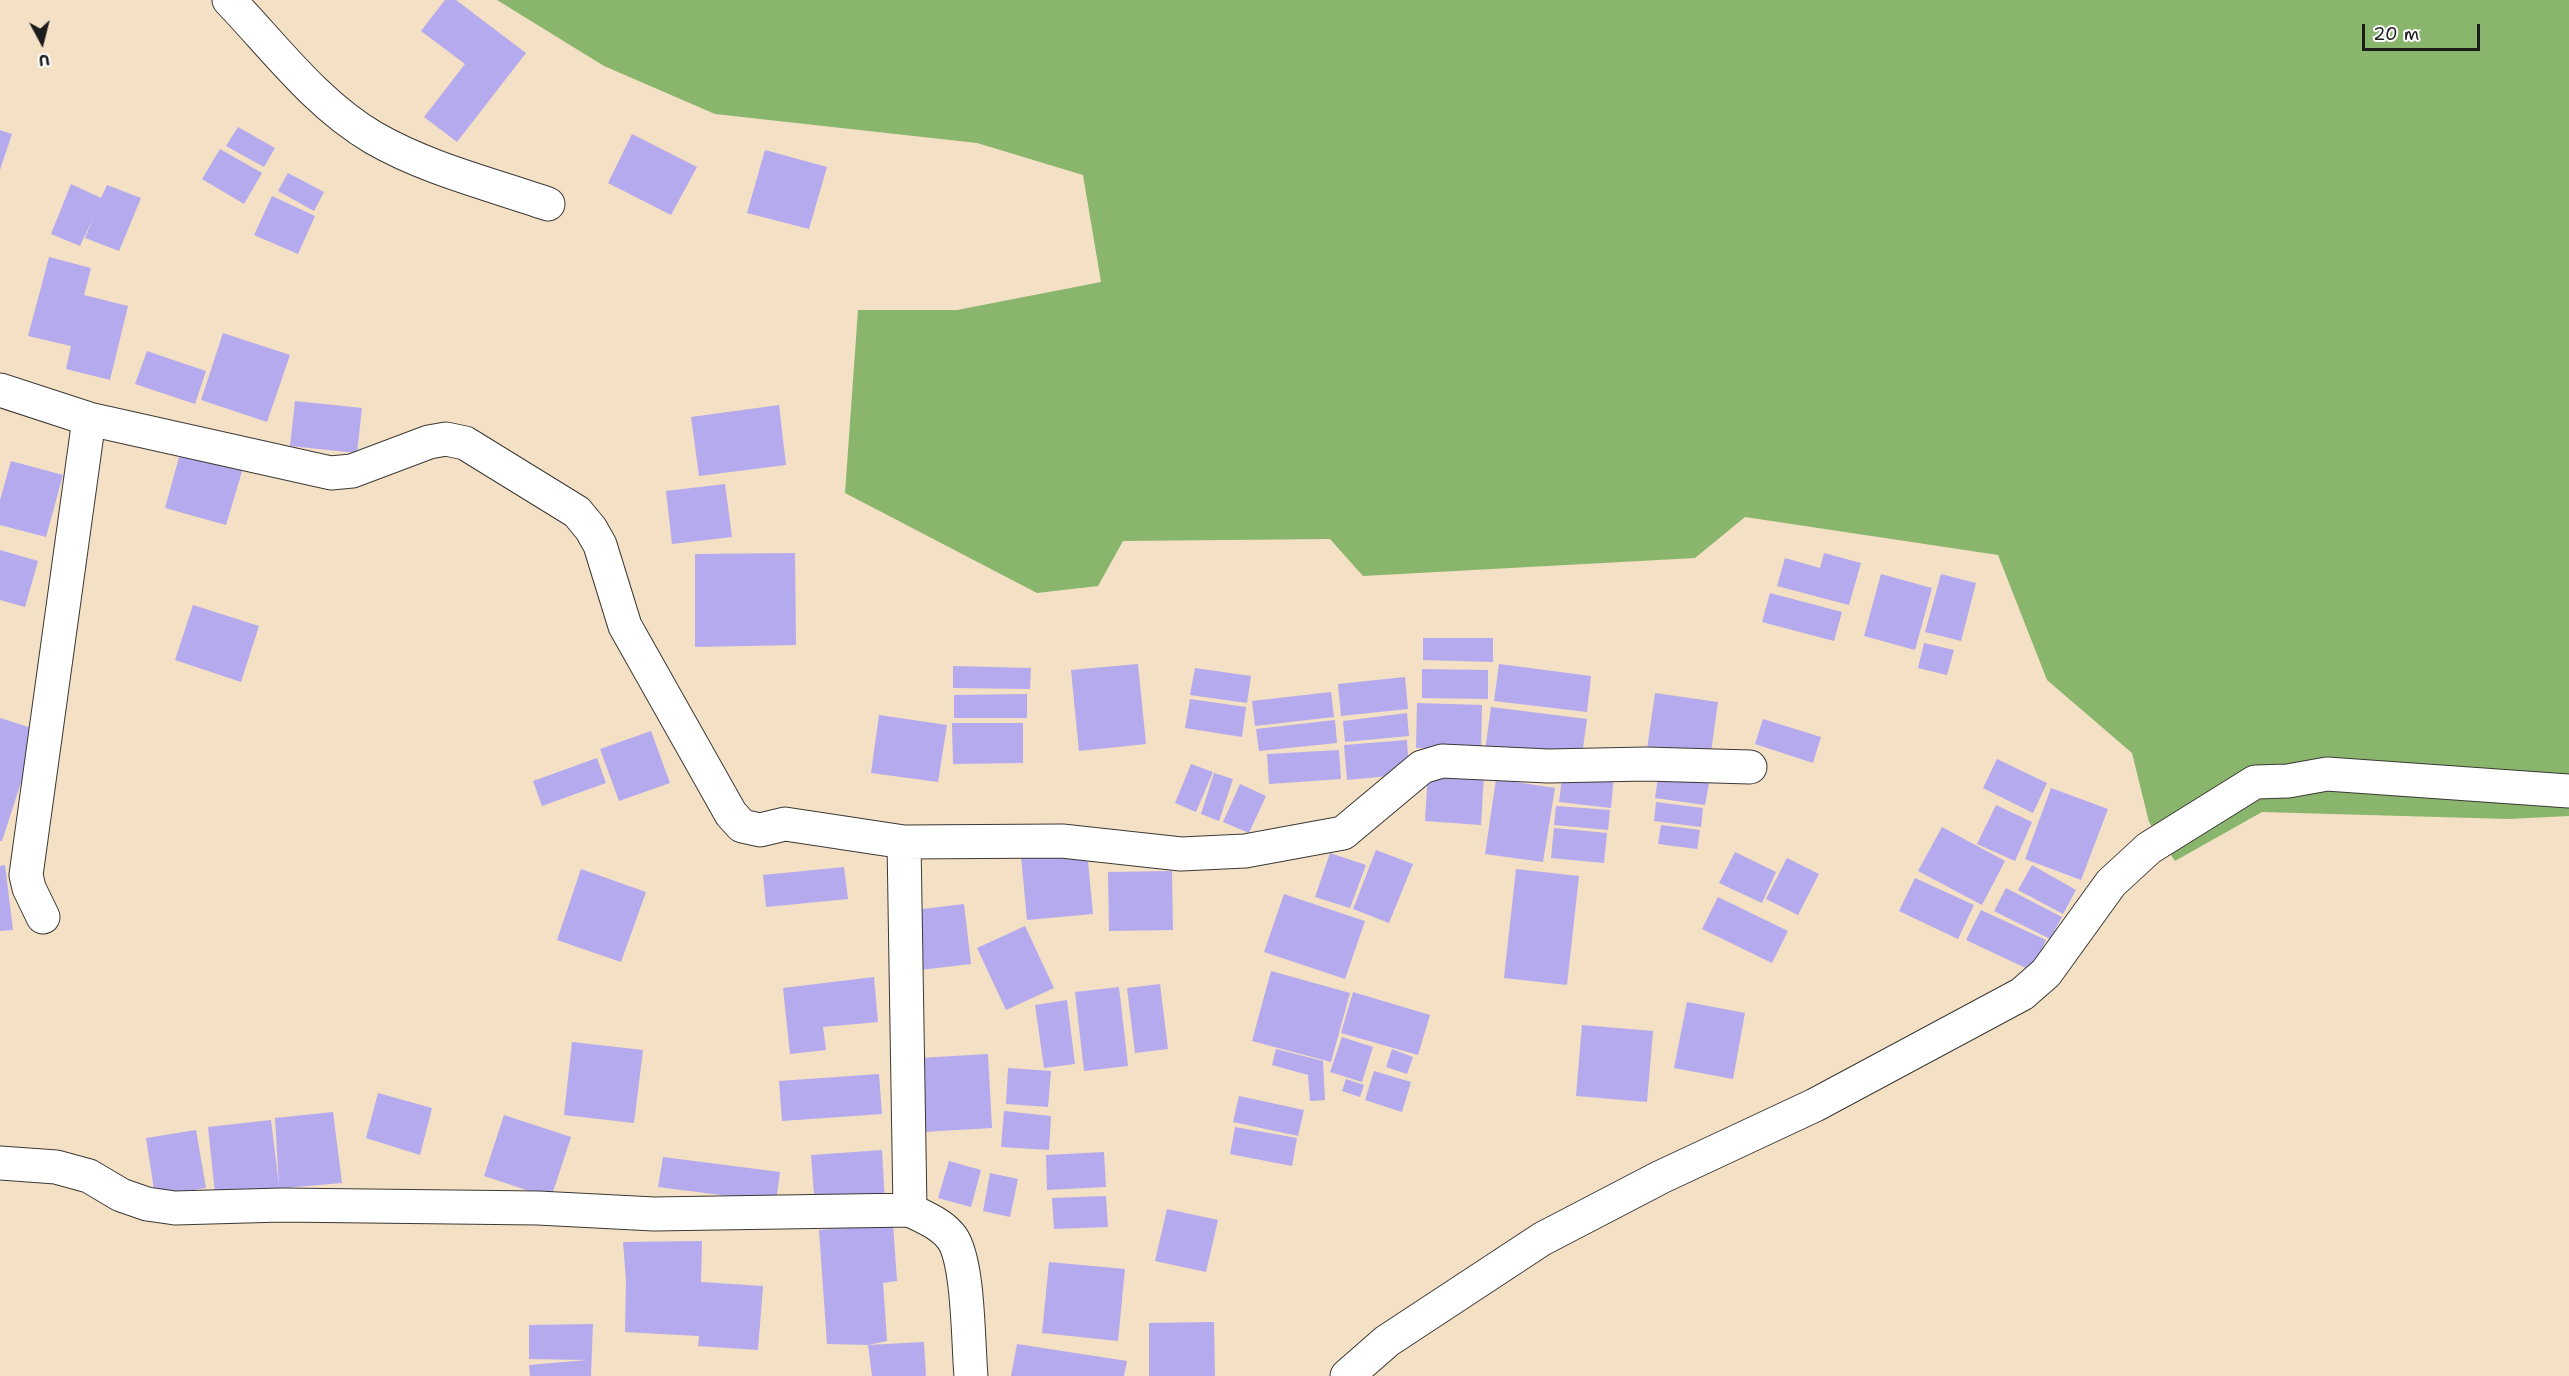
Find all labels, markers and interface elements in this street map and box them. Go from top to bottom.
north arrow [12,12,72,72]
scale bar [2365,12,2484,50]
text: 20 m [2373,22,2419,46]
text: U [38,49,51,71]

